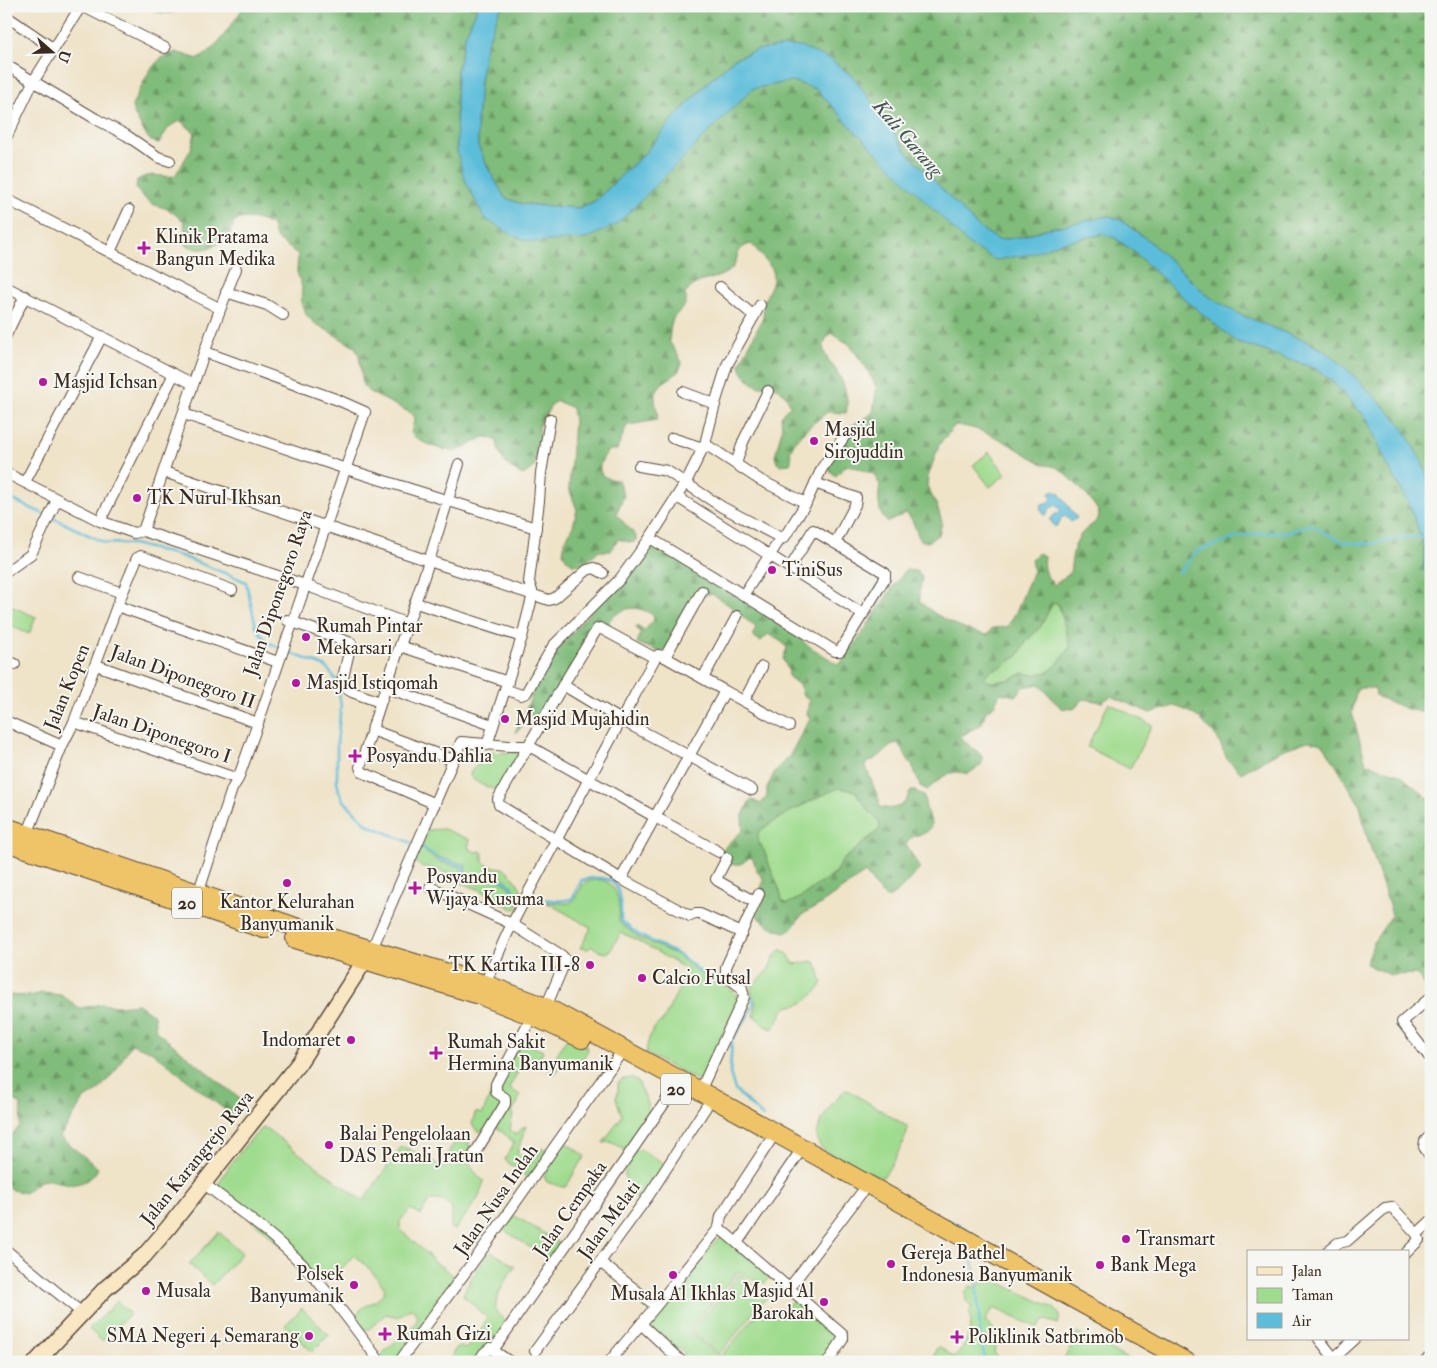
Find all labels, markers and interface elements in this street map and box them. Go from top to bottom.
north arrow [28,28,78,78]
text: U [54,48,74,65]
water label: Kali Garang [867,93,950,183]
place label: Klinik Pratama Bangun Medika [155,225,276,271]
marker: Klinik Pratama Bangun Medika [137,241,151,255]
place label: Masjid Ichsan [53,370,158,394]
marker: Masjid Ichsan [37,376,49,388]
place label: Masjid Sirojuddin [824,418,904,464]
marker: Masjid Sirojuddin [808,435,820,447]
place label: TK Nurul Ikhsan [147,486,282,510]
marker: TK Nurul Ikhsan [131,492,143,504]
street label: Jalan Diponegoro Raya [238,506,319,681]
place label: TiniSus [782,558,843,582]
marker: TiniSus [766,564,778,576]
place label: Rumah Pintar Mekarsari [316,614,423,660]
marker: Rumah Pintar Mekarsari [300,631,312,643]
street label: Jalan Diponegoro II [106,639,259,715]
street label: Jalan Kopen [38,640,96,735]
place label: Masjid Istiqomah [306,671,438,695]
marker: Masjid Istiqomah [290,677,302,689]
street label: Jalan Diponegoro I [88,699,234,770]
place label: Masjid Mujahidin [515,707,650,731]
marker: Masjid Mujahidin [499,713,511,725]
place label: Posyandu Dahlia [366,744,492,768]
marker: Posyandu Dahlia [348,749,362,763]
place label: Posyandu Wijaya Kusuma [425,865,544,911]
marker: Kantor Kelurahan Banyumanik [281,877,293,889]
marker: Posyandu Wijaya Kusuma [408,881,422,895]
road number: 20 [172,888,202,918]
place label: Kantor Kelurahan Banyumanik [219,890,355,936]
place label: TK Kartika III-8 [449,953,580,977]
marker: TK Kartika III-8 [584,959,596,971]
place label: Calcio Futsal [652,966,751,990]
marker: Calcio Futsal [636,972,648,984]
place label: Indomaret [261,1028,341,1052]
place label: Rumah Sakit Hermina Banyumanik [447,1030,613,1076]
marker: Indomaret [345,1034,357,1046]
marker: Rumah Sakit Hermina Banyumanik [429,1046,443,1060]
road number: 20 [661,1074,691,1104]
street label: Jalan Karangrejo Raya [135,1086,259,1231]
place label: Balai Pengelolaan DAS Pemali Jratun [339,1122,484,1168]
marker: Balai Pengelolaan DAS Pemali Jratun [323,1139,335,1151]
street label: Jalan Nusa Indah [448,1140,543,1261]
street label: Jalan Cempaka [527,1156,613,1263]
street label: Jalan Melati [572,1176,646,1265]
place label: Transmart [1136,1227,1215,1251]
marker: Transmart [1120,1233,1132,1245]
place label: Gereja Bathel Indonesia Banyumanik [901,1241,1073,1287]
legend [1247,1250,1410,1340]
place label: Bank Mega [1110,1253,1197,1277]
marker: Gereja Bathel Indonesia Banyumanik [885,1258,897,1270]
marker: Bank Mega [1094,1259,1106,1271]
place label: Polsek Banyumanik [249,1262,344,1308]
text: Jalan [1291,1262,1322,1282]
marker: Musala Al Ikhlas [667,1269,679,1281]
place label: Musala [156,1279,211,1303]
marker: Polsek Banyumanik [348,1279,360,1291]
place label: Masjid Al Barokah [742,1279,814,1325]
place label: Musala Al Ikhlas [610,1282,736,1306]
marker: Musala [140,1285,152,1297]
text: Taman [1292,1286,1333,1305]
marker: Masjid Al Barokah [818,1296,830,1308]
text: Air [1291,1312,1312,1331]
place label: Rumah Gizi [396,1322,491,1346]
place label: SMA Negeri 4 Semarang [107,1324,300,1348]
place label: Poliklinik Satbrimob [968,1325,1124,1349]
marker: Rumah Gizi [378,1327,392,1341]
marker: SMA Negeri 4 Semarang [303,1330,315,1342]
marker: Poliklinik Satbrimob [950,1330,964,1344]

